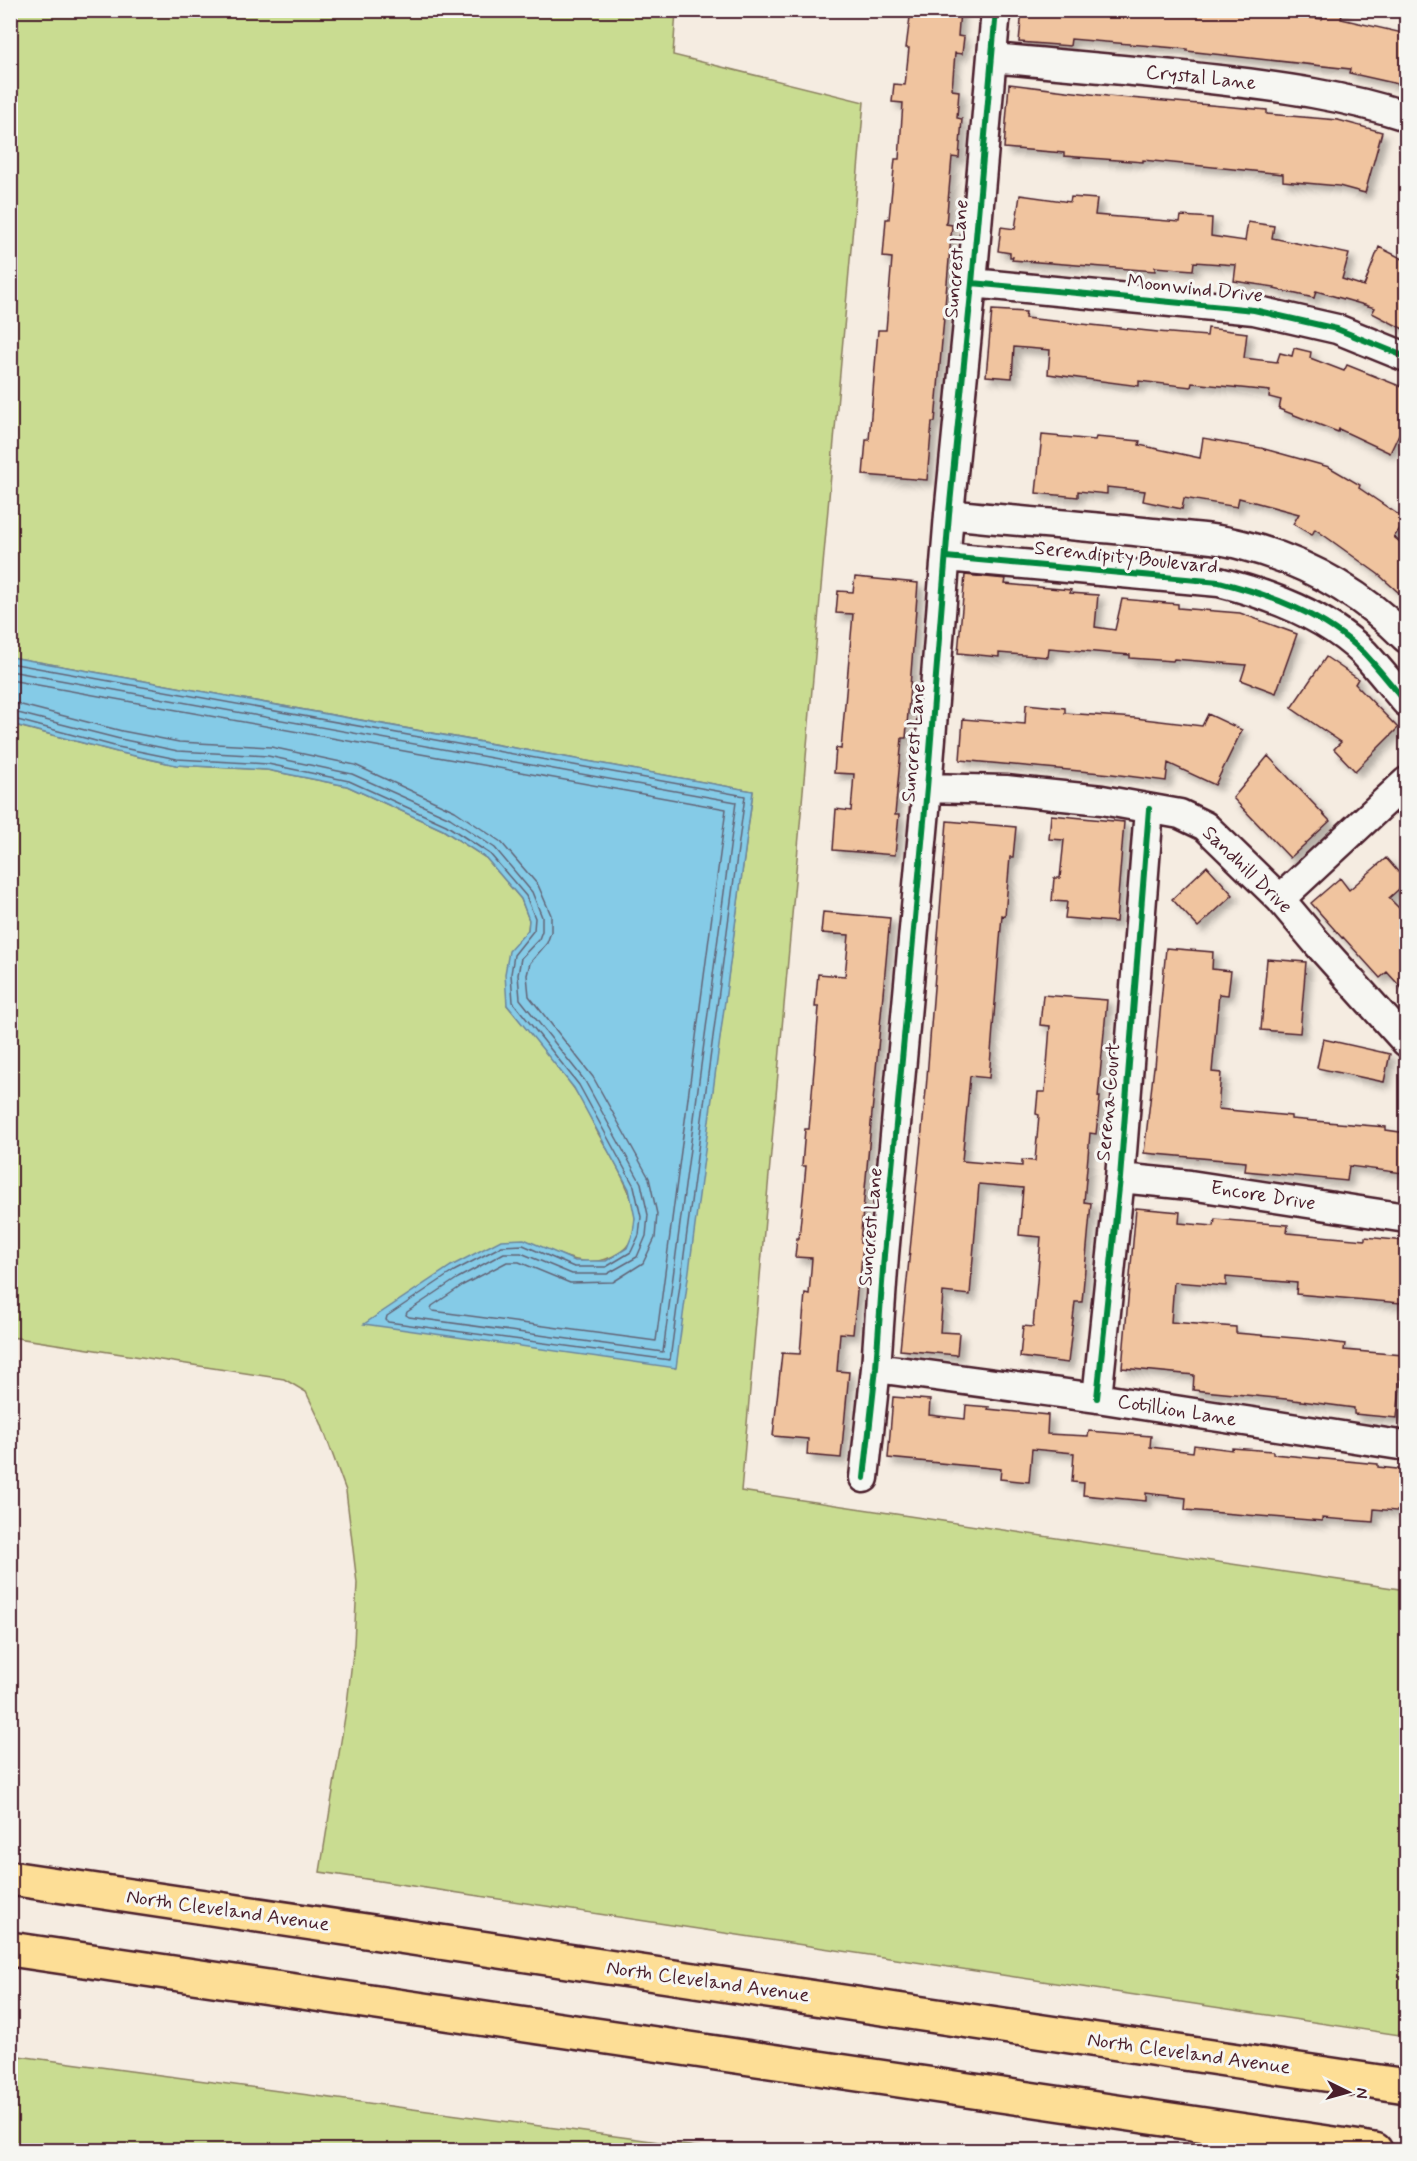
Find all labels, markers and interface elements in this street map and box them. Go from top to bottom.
street label: Crystal Lane [1144,59,1258,97]
street label: Suncrest Lane [938,198,976,320]
street label: Moonwind Drive [1126,268,1264,310]
street label: Serendipity Boulevard [1033,535,1219,581]
street label: Suncrest Lane [895,682,933,804]
street label: Sandhill Drive [1196,820,1298,920]
street label: Serena Court [1090,1042,1128,1162]
street label: Suncrest Lane [852,1166,890,1288]
street label: Encore Drive [1209,1174,1317,1218]
street label: Cotillion Lane [1115,1388,1239,1434]
street label: North Cleveland Avenue [125,1883,331,1939]
street label: North Cleveland Avenue [605,1954,811,2010]
street label: North Cleveland Avenue [1086,2026,1292,2082]
north arrow [1318,2062,1378,2122]
text: N [1351,2087,1372,2099]

